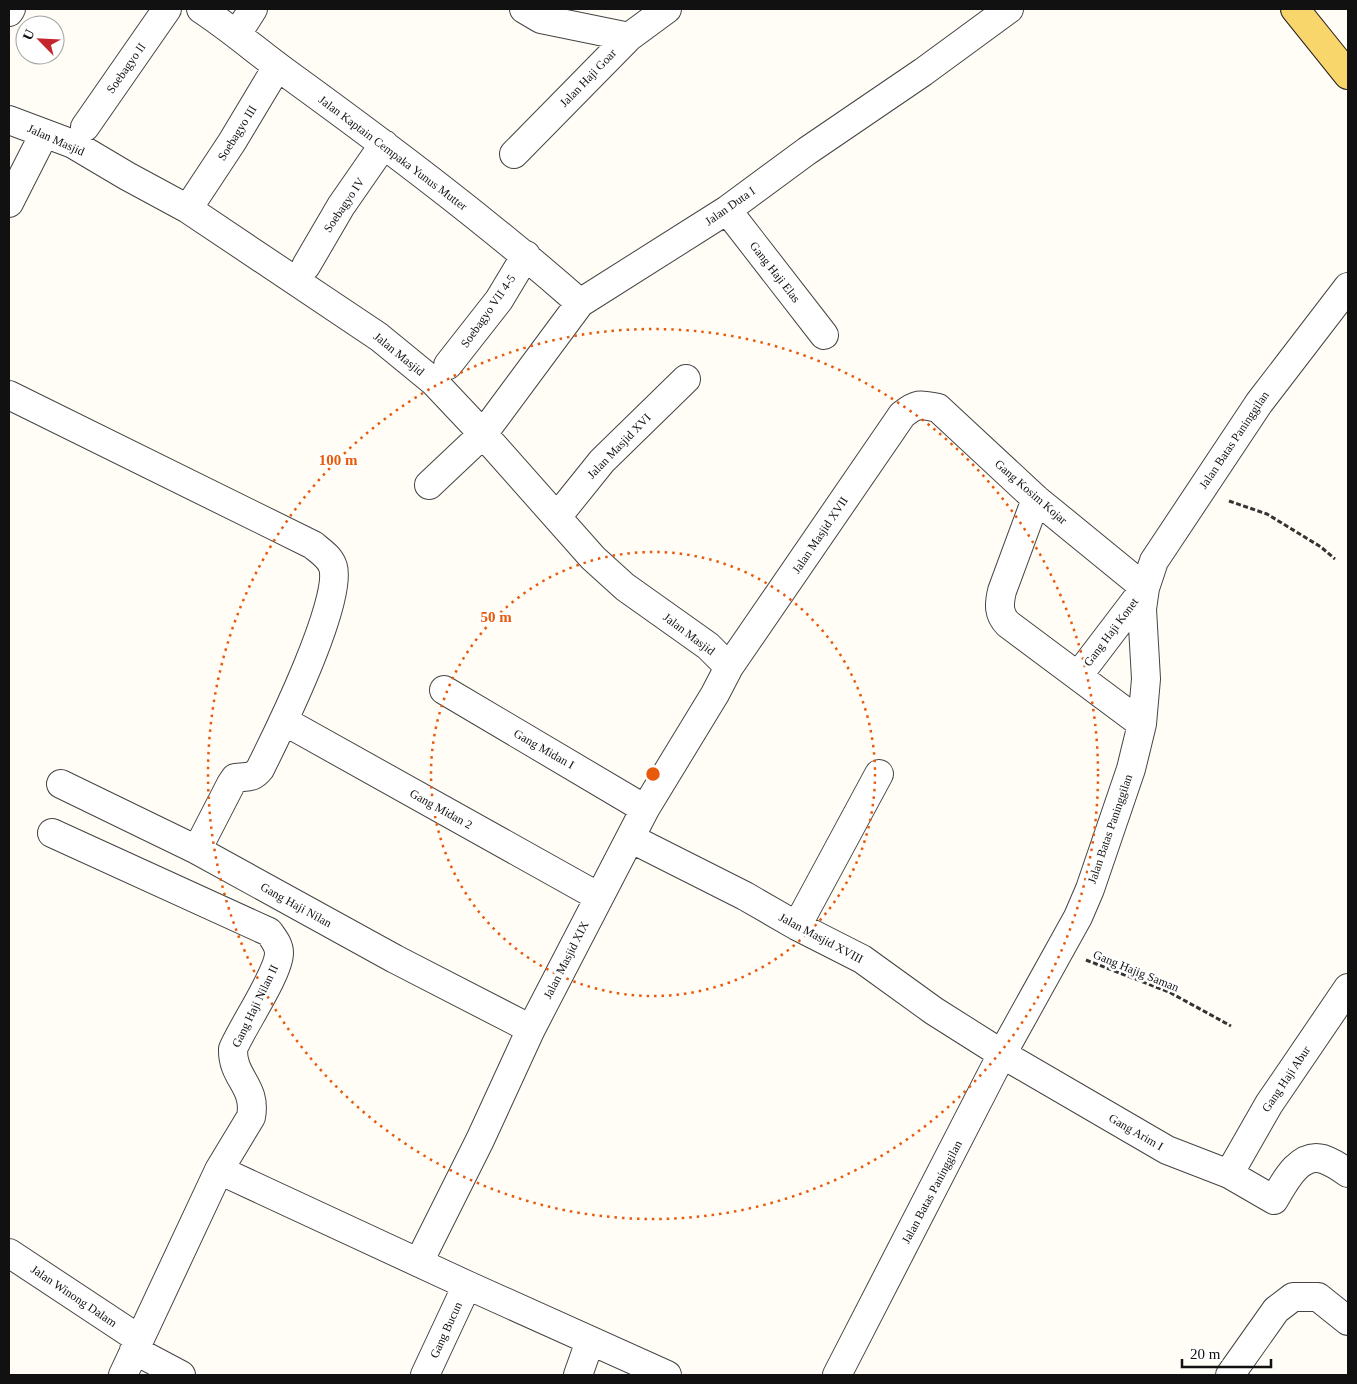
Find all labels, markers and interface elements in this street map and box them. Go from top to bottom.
north arrow [15,15,65,65]
text: U [20,27,37,43]
street label: Soebagyo II [104,40,148,96]
street label: Jalan Haji Goar [557,46,619,110]
street label: Jalan Kaptain Cempaka Yunus Mutter [316,93,470,213]
street label: Soebagyo III [215,103,259,163]
street label: Jalan Masjid [25,121,87,159]
street label: Soebagyo IV [321,175,368,235]
street label: Jalan Duta I [702,184,758,228]
street label: Gang Haji Elas [747,239,803,305]
street label: Soebagyo VII 4-5 [458,272,518,350]
street label: Jalan Masjid [371,329,427,379]
street label: Jalan Batas Paninggilan [1196,389,1272,491]
street label: Jalan Masjid XVI [584,410,654,482]
text: 100 m [319,452,358,468]
street label: Gang Kosim Kojar [992,457,1070,527]
street label: Jalan Masjid XVII [789,494,851,576]
street label: Gang Haji Konet [1081,595,1142,669]
text: 50 m [480,609,512,625]
street label: Jalan Masjid [660,610,718,658]
street label: Gang Midan I [511,726,577,772]
centre of rings [644,765,662,783]
street label: Jalan Batas Paninggilan [1085,773,1135,885]
street label: Gang Midan 2 [407,786,475,832]
street label: Gang Haji Nilan [258,880,334,930]
street label: Jalan Masjid XVIII [777,910,865,966]
street label: Jalan Masjid XIX [540,919,592,1001]
street label: Gang Hajig Saman [1091,947,1181,995]
street label: Gang Haji Nilan II [229,962,281,1050]
street label: Gang Haji Abur [1259,1043,1313,1115]
street label: Gang Arim I [1106,1111,1166,1153]
street label: Jalan Batas Paninggilan [899,1138,965,1246]
street label: Jalan Winong Dalam [28,1262,120,1330]
street label: Gang Bucun [427,1300,465,1360]
scale bar [1182,1336,1271,1368]
text: 20 m [1190,1346,1221,1362]

